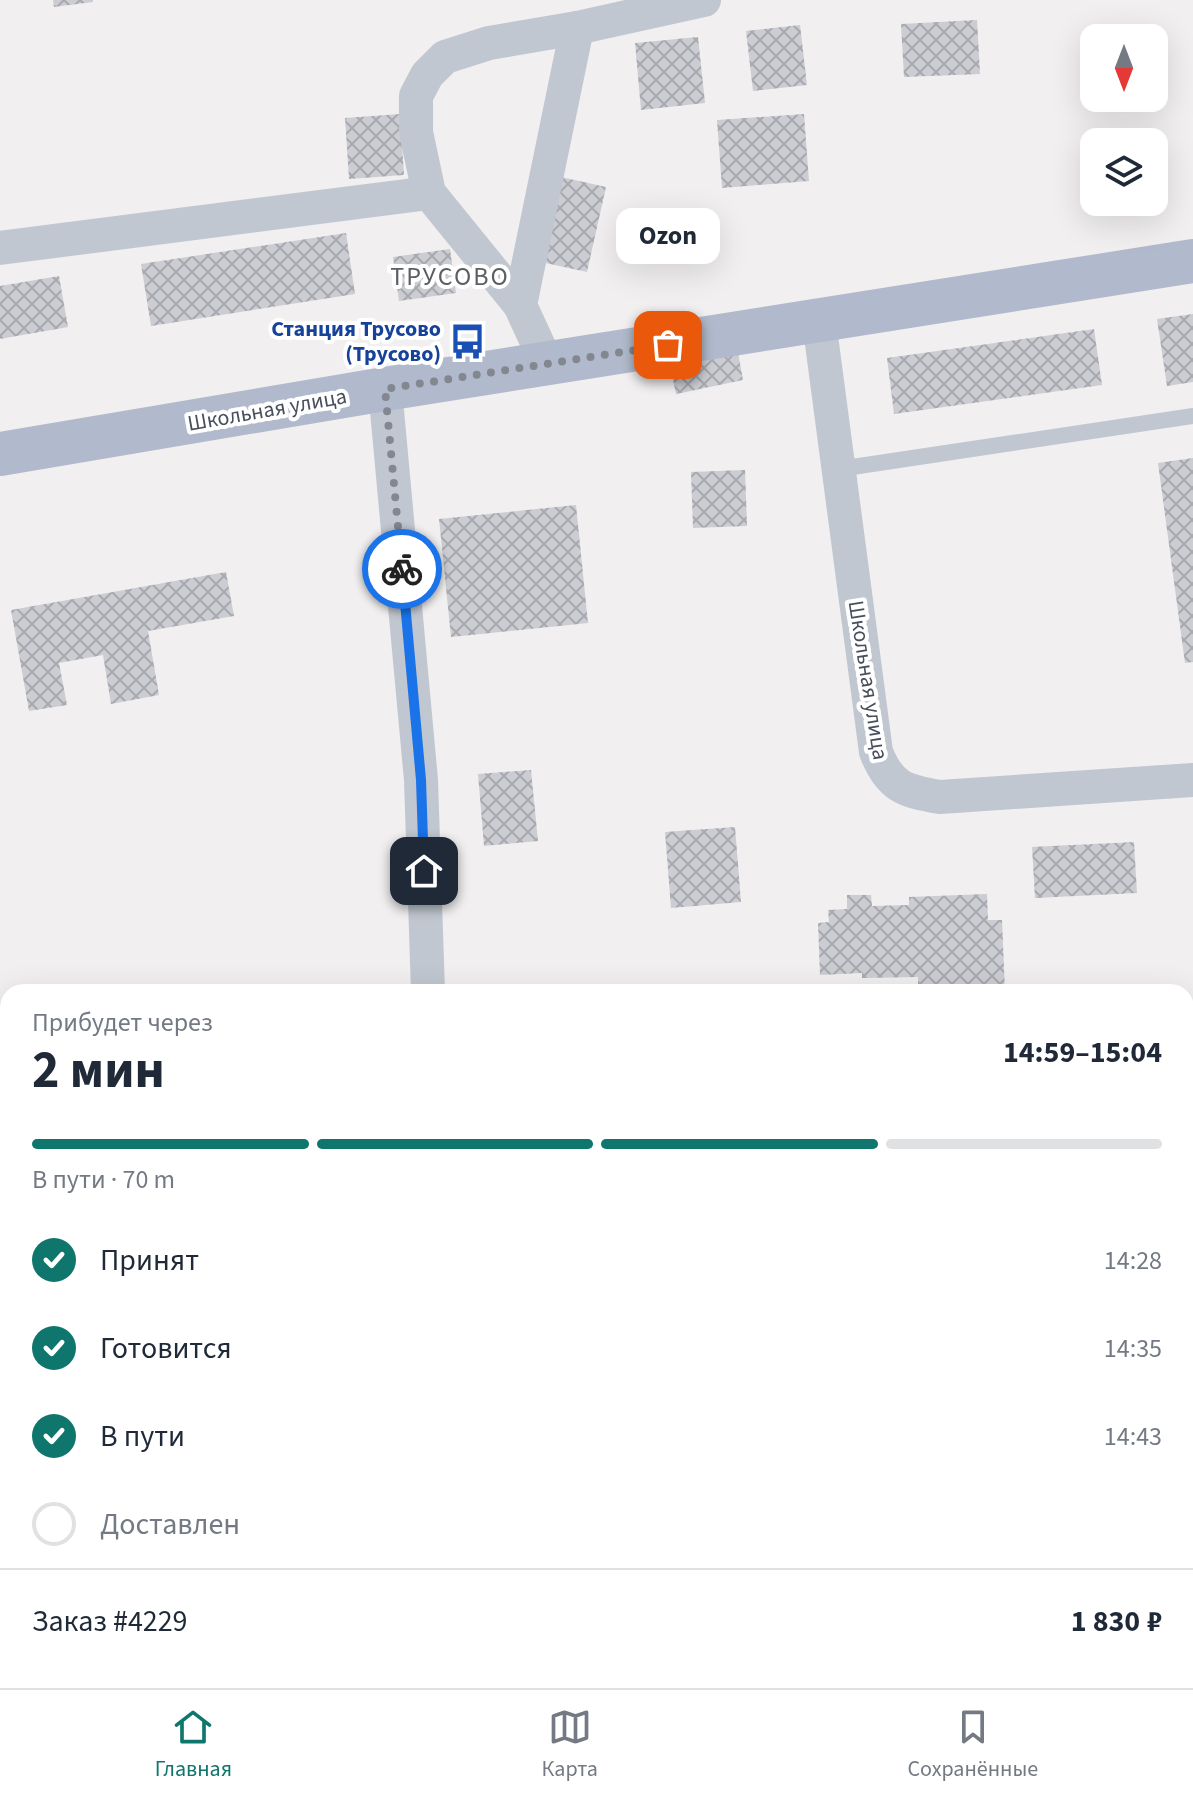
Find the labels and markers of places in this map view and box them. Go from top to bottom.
callout: Ozon [616,209,720,265]
pin [634,311,702,379]
place label: Станция Трусово (Трусово) [271,313,441,370]
bus stop icon: Станция Трусово (Трусово) [448,322,486,360]
pin [390,837,458,905]

